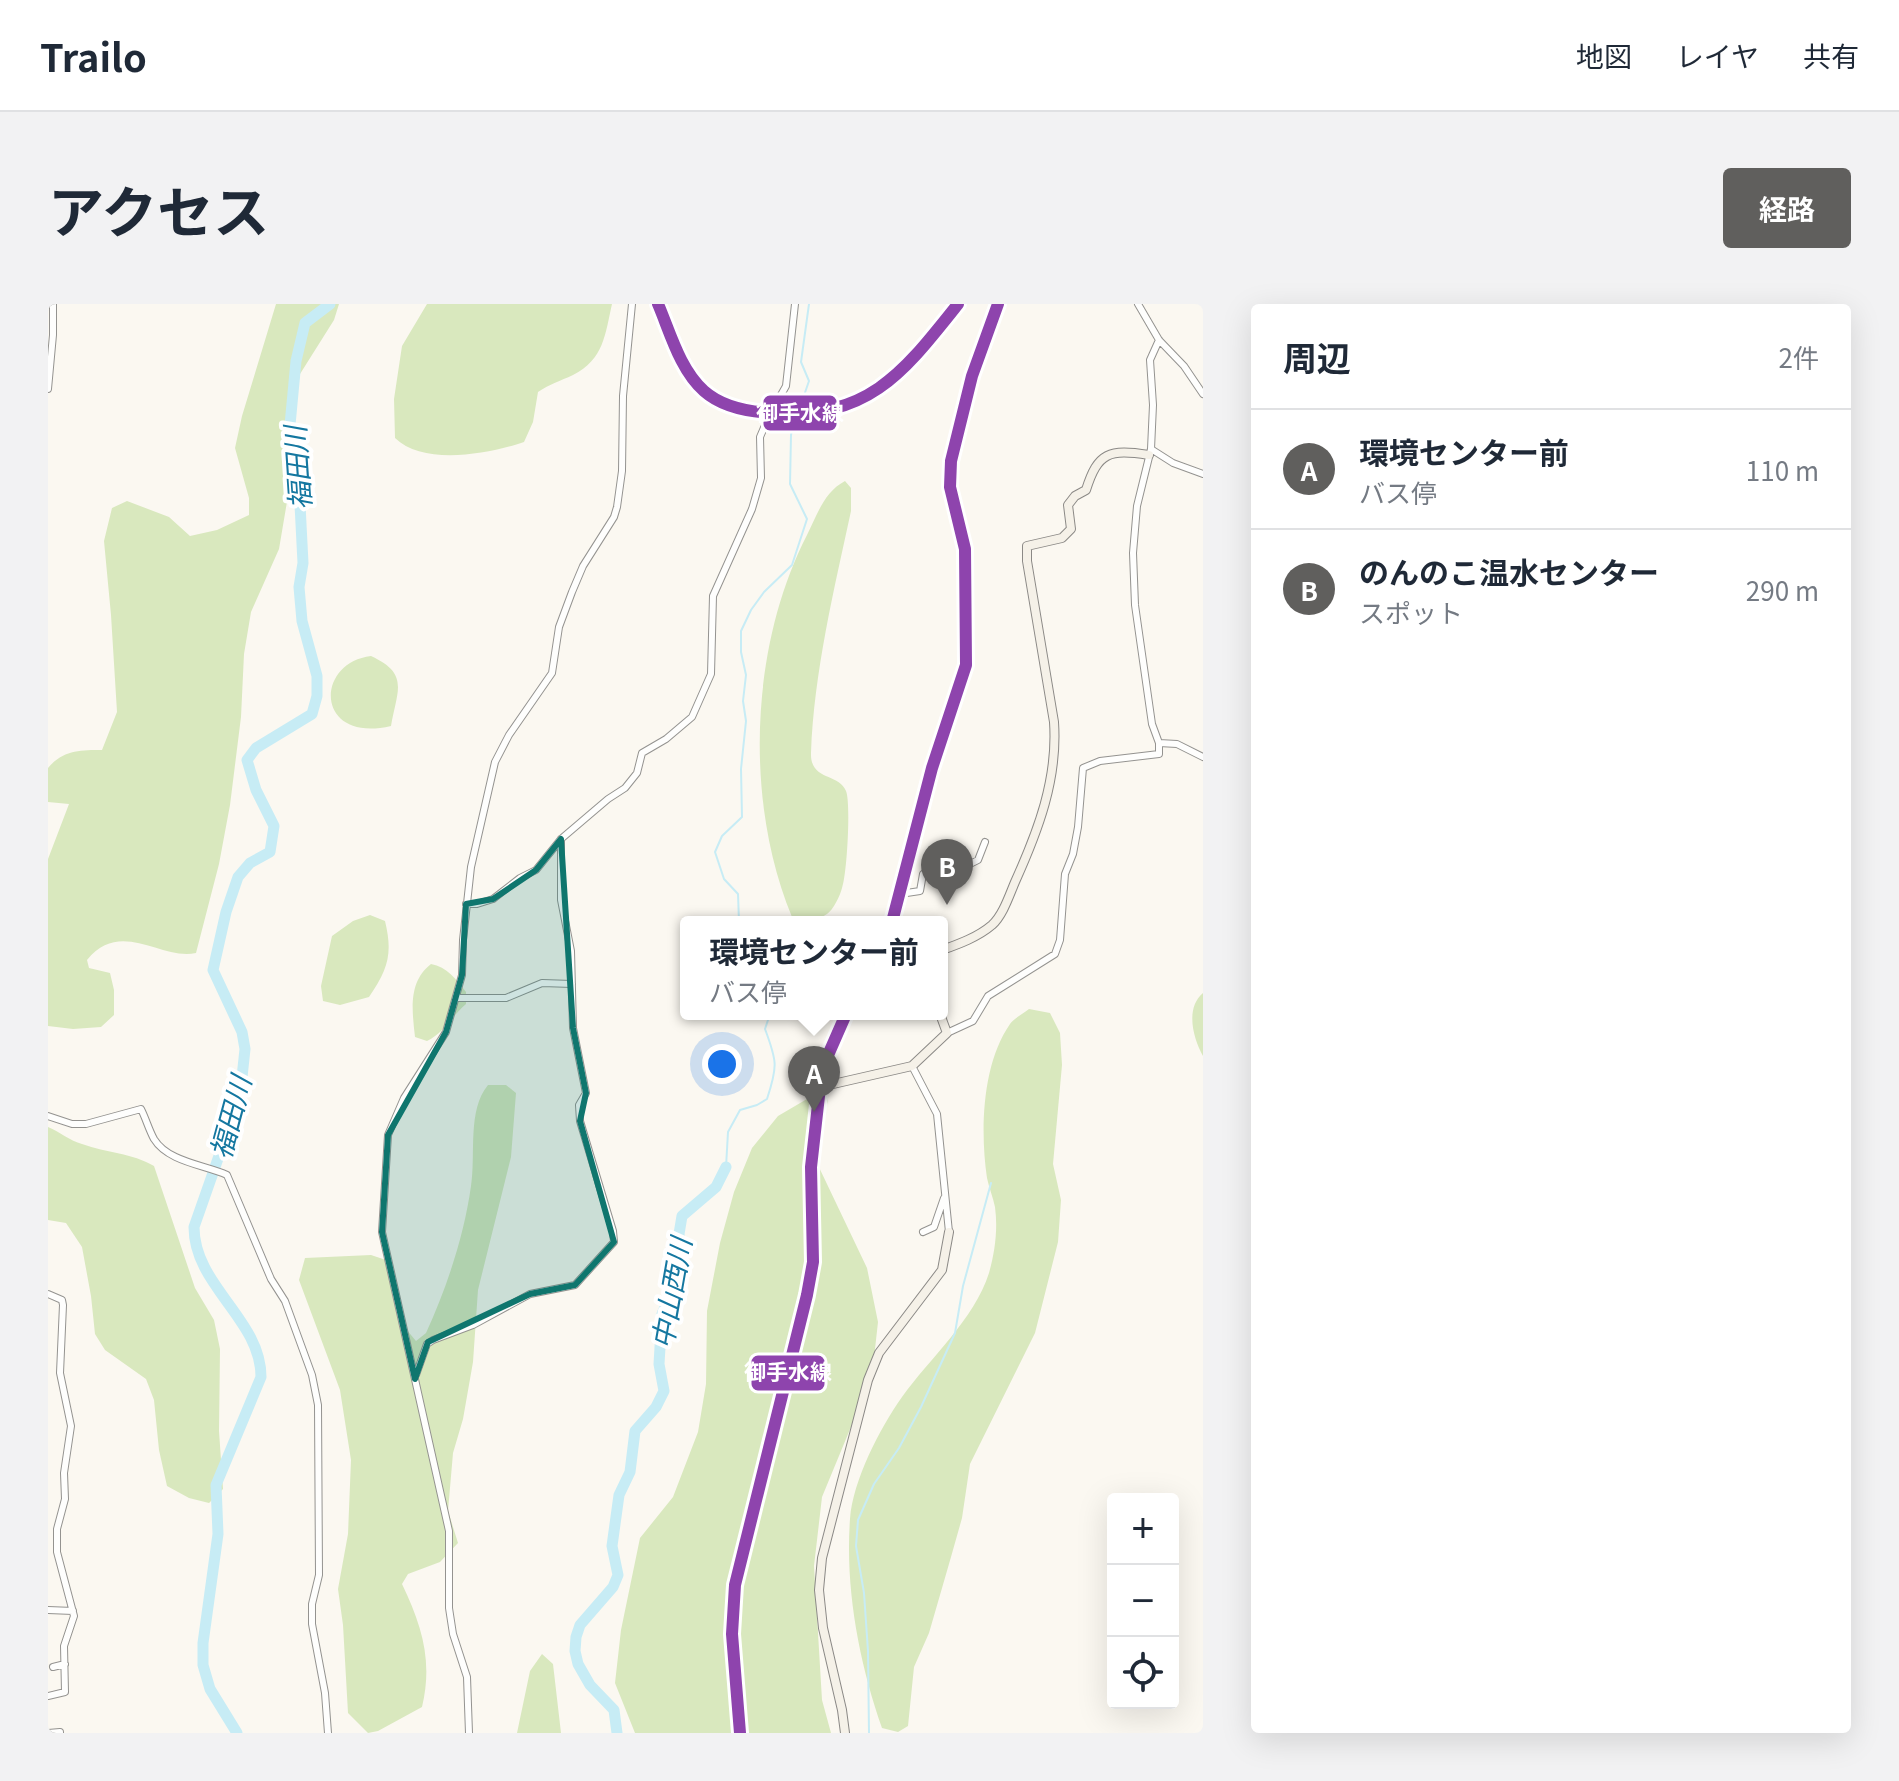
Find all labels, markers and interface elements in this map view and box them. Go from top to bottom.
text: Trailo [40,28,147,83]
text: 地図 [1576,35,1632,75]
text: レイヤ [1676,35,1759,75]
text: 共有 [1803,35,1859,75]
text: アクセス [48,168,269,249]
button: 経路 [1723,168,1851,248]
text: 周辺 [1283,332,1351,381]
text: 2件 [1779,338,1819,375]
line badge: 御手水線 [762,394,838,432]
text: 御手水線 [756,395,844,427]
water label: 福田川 [273,422,319,511]
text: 環境センター前 [1359,429,1569,473]
text: A [1301,451,1317,488]
text: 110 m [1746,451,1819,488]
text: バス停 [1359,473,1437,510]
text: のんのこ温水センター [1359,549,1659,593]
text: B [1300,571,1318,608]
text: 290 m [1746,571,1819,608]
text: スポット [1359,593,1463,630]
pin: B [921,839,973,905]
popup [680,916,948,1020]
text: 環境センター前 [709,928,919,972]
text: バス停 [709,972,787,1009]
your location [702,1044,742,1084]
pin: A [788,1046,840,1112]
water label: 福田川 [199,1068,260,1163]
water label: 中山西川 [641,1231,700,1352]
text: 御手水線 [744,1354,832,1386]
line badge: 御手水線 [750,1354,826,1392]
map controls [1107,1493,1179,1709]
button: + [1107,1493,1179,1565]
button: − [1107,1565,1179,1637]
button: locate [1107,1637,1179,1709]

